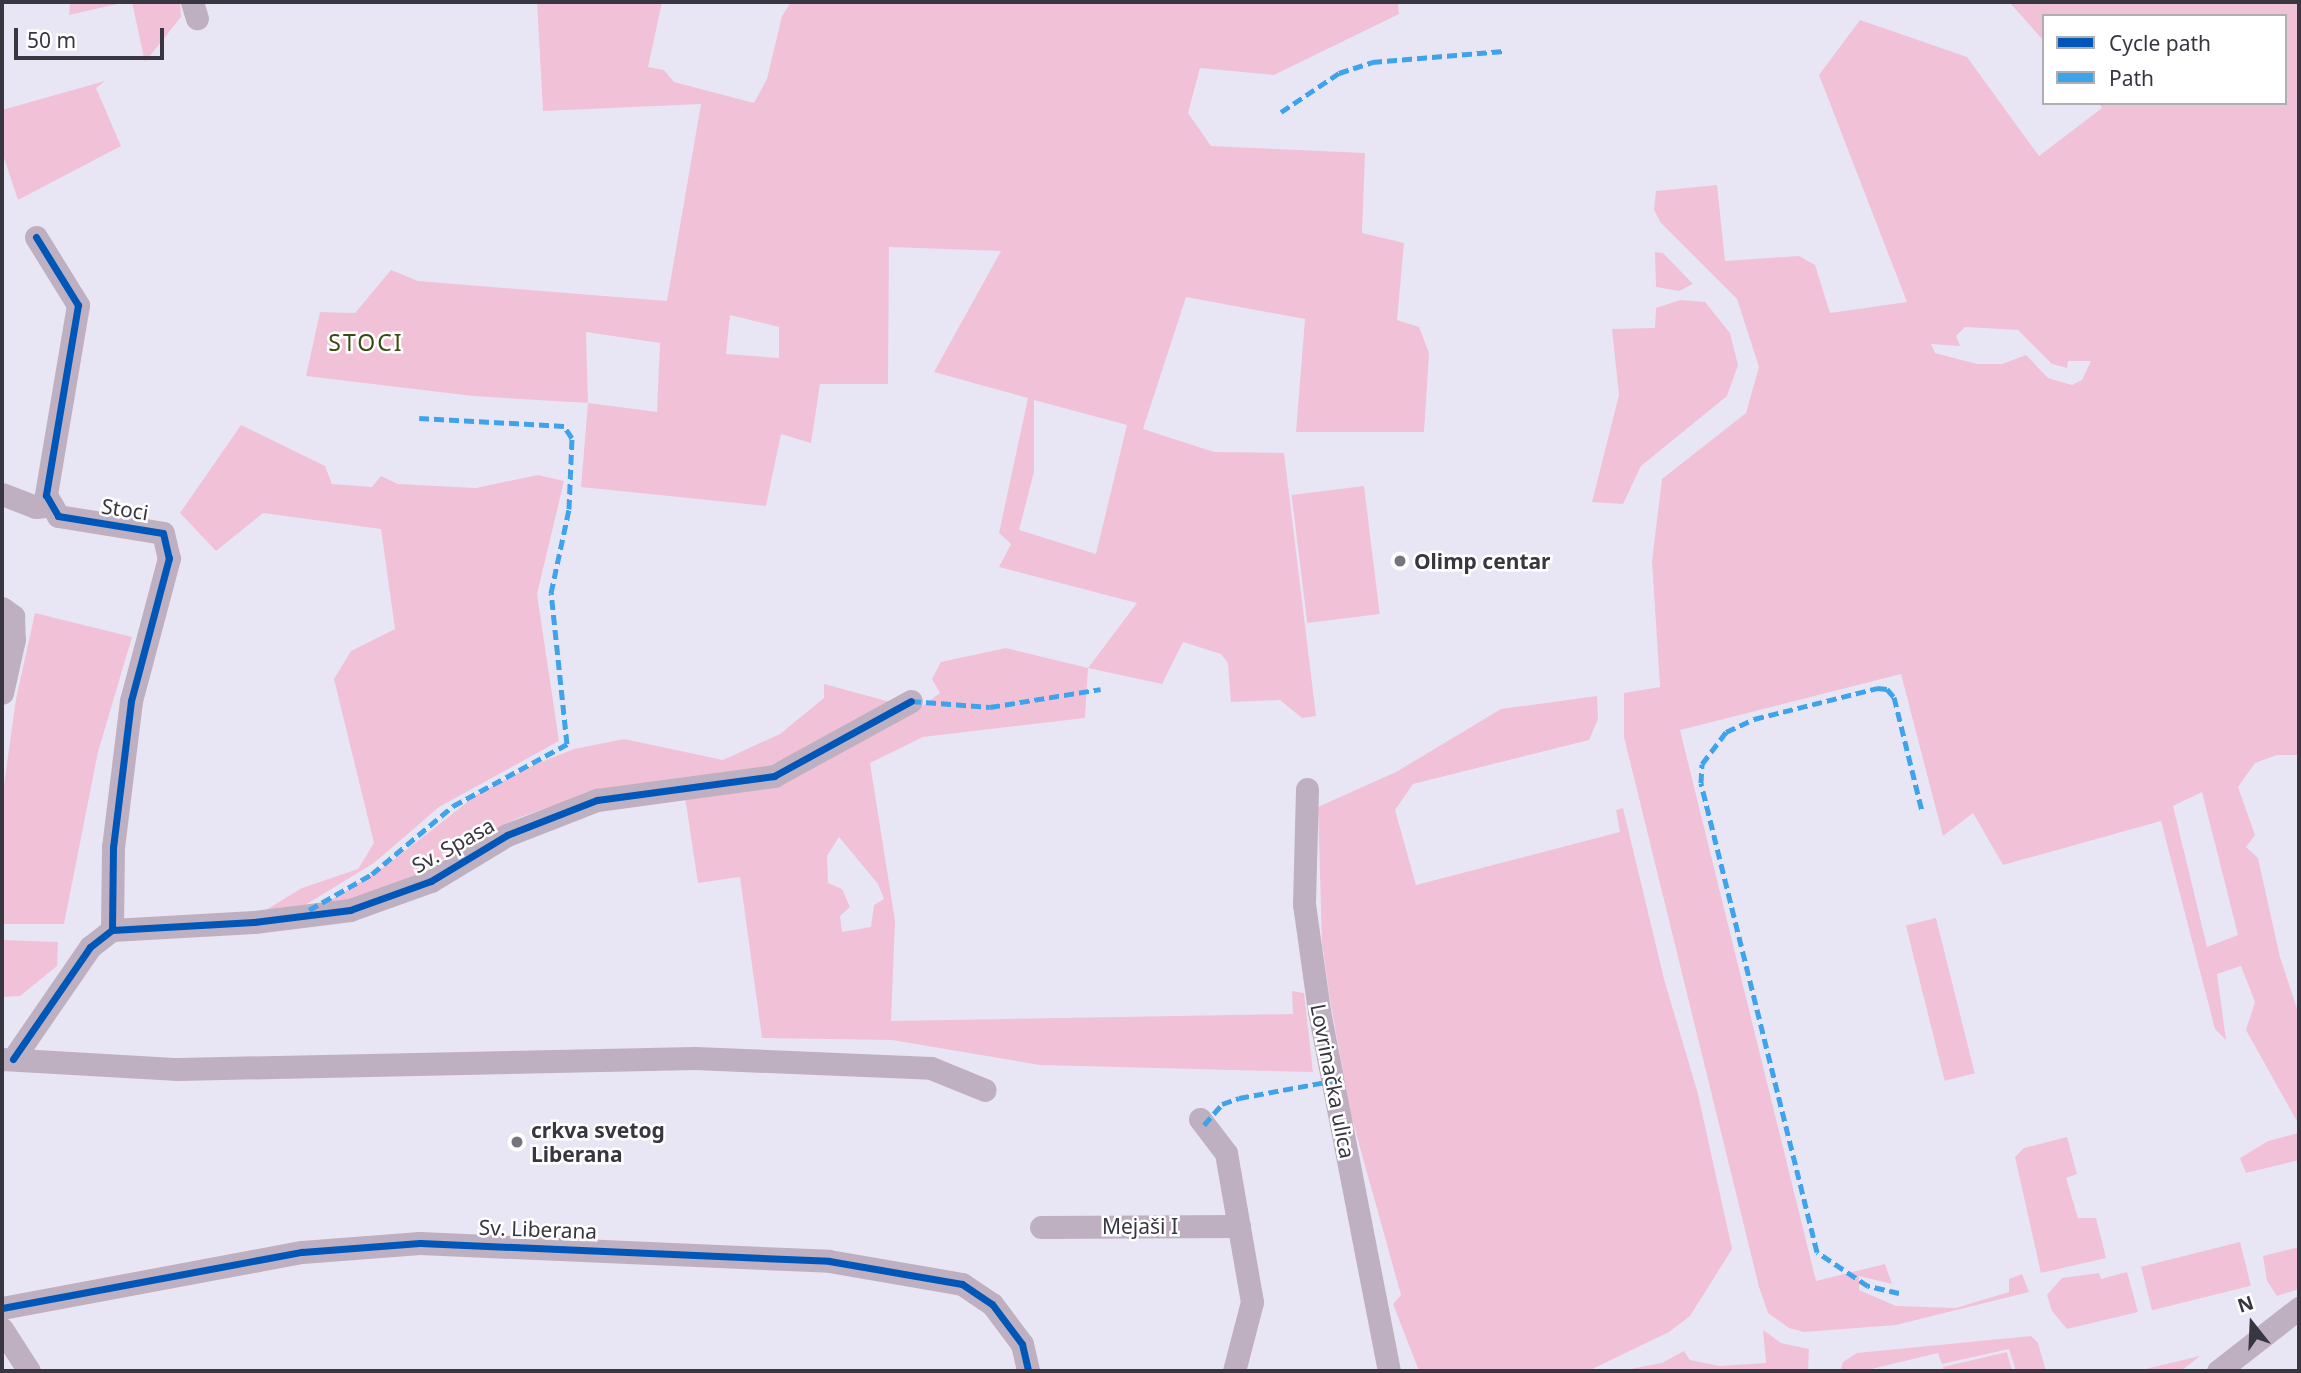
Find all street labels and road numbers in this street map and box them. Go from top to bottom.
street label: Stoci [100,493,150,525]
street label: Sv. Spasa [407,812,499,878]
street label: Lovrinačka ulica [1306,1002,1360,1160]
street label: Mejaši I [1102,1213,1178,1239]
street label: Sv. Liberana [478,1214,598,1244]

